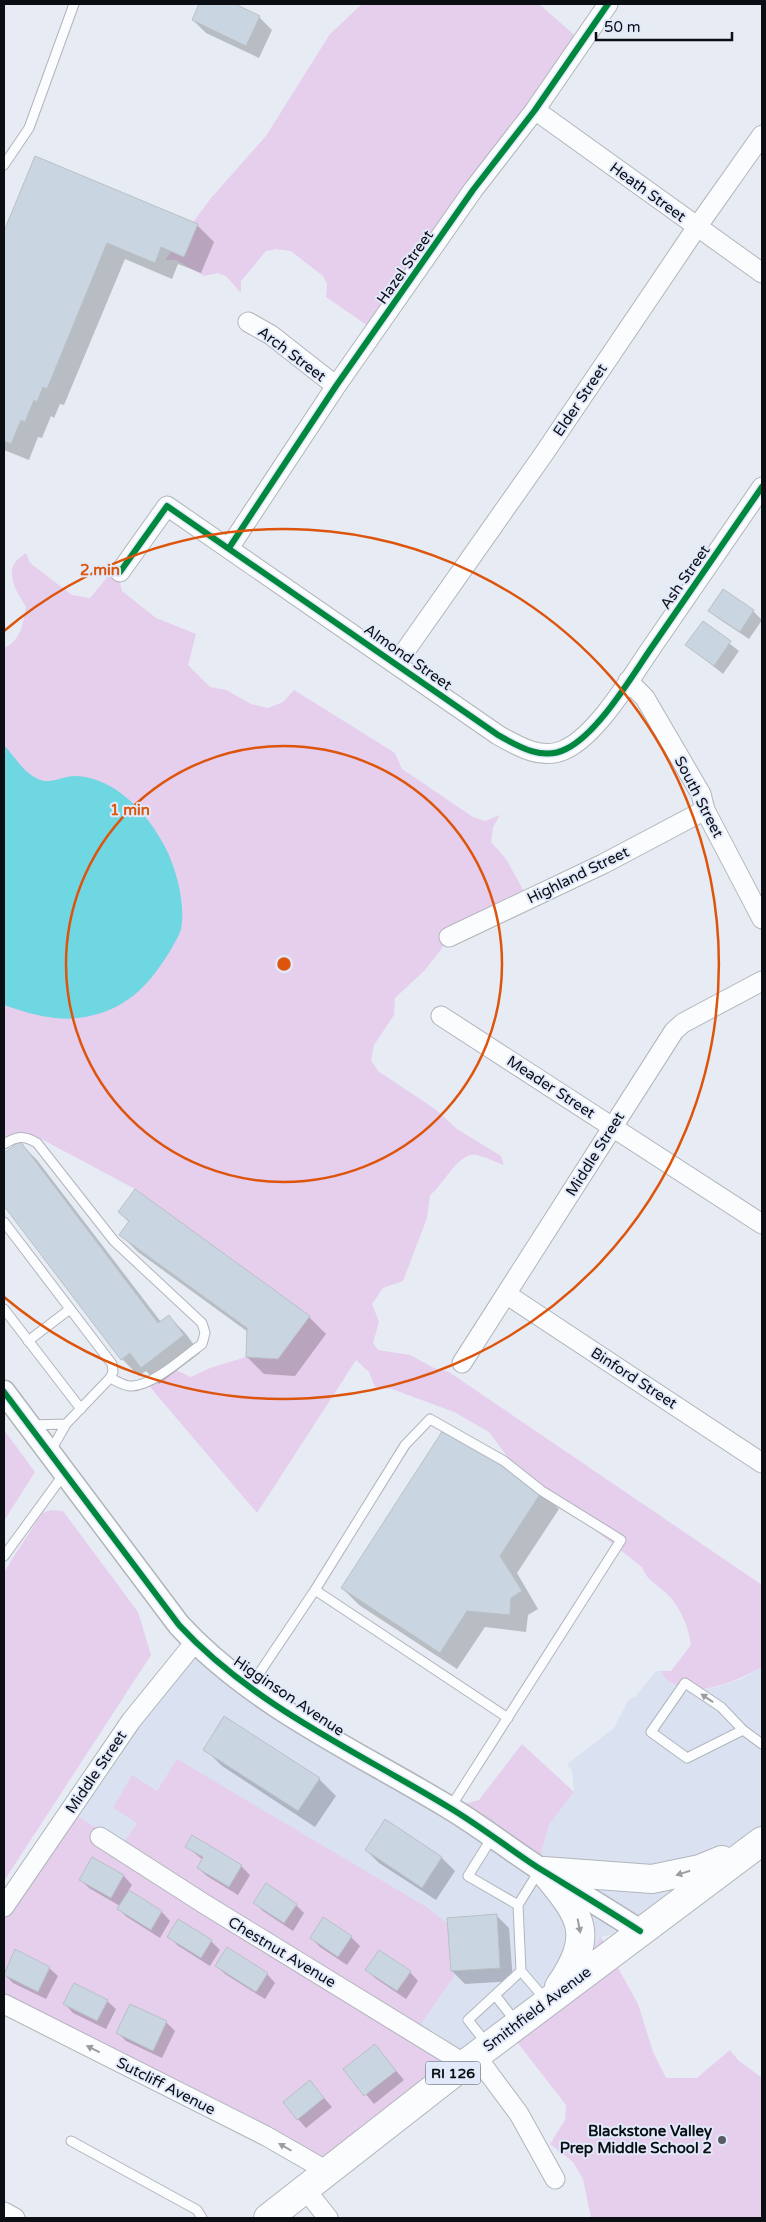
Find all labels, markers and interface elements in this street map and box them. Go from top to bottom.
scale bar [596,10,732,42]
text: 50 m [604,18,641,36]
street label: Heath Street [607,158,690,226]
street label: Hazel Street [373,226,437,307]
street label: Arch Street [254,323,330,386]
street label: Elder Street [549,360,611,440]
street label: Ash Street [656,541,714,613]
text: 2 min [80,561,120,579]
street label: Almond Street [361,620,456,694]
street label: South Street [671,753,727,841]
text: 1 min [110,801,150,819]
street label: Highland Street [524,842,632,907]
centre of rings [275,955,293,973]
street label: Meader Street [503,1052,599,1122]
street label: Middle Street [562,1108,628,1199]
street label: Binford Street [588,1343,681,1413]
street label: Higginson Avenue [230,1652,348,1740]
one-way arrow [700,1693,714,1702]
street label: Middle Street [62,1727,130,1817]
one-way arrow [675,1869,690,1877]
street label: Chestnut Avenue [225,1913,339,1991]
one-way arrow [575,1918,583,1933]
street label: Smithfield Avenue [480,1963,594,2055]
one-way arrow [86,2045,100,2053]
street label: Sutcliff Avenue [114,2053,218,2119]
road number: RI 126 [426,2062,480,2084]
place label: Blackstone Valley Prep Middle School 2 [560,2122,712,2158]
marker: Blackstone Valley Prep Middle School 2 [716,2134,728,2146]
one-way arrow [277,2143,292,2151]

